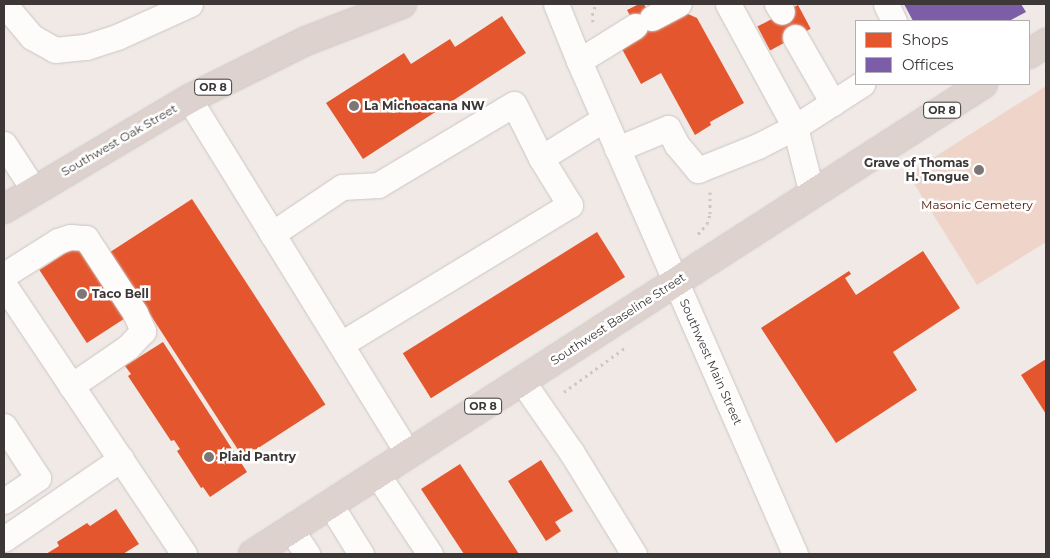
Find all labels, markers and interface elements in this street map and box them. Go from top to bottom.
legend [855,20,1030,85]
text: Shops [902,30,948,49]
text: Offices [902,55,954,74]
road number: OR 8 [193,78,233,95]
place label: La Michoacana NW [364,99,485,113]
marker: La Michoacana NW [348,100,360,112]
street label: Southwest Oak Street [59,101,179,179]
road number: OR 8 [922,102,962,118]
place label: Grave of Thomas H. Tongue [864,156,969,184]
marker: Grave of Thomas H. Tongue [973,164,985,176]
park label: Masonic Cemetery [921,198,1033,212]
street label: Southwest Baseline Street [548,270,688,368]
place label: Taco Bell [92,287,149,301]
marker: Taco Bell [76,288,88,300]
street label: Southwest Main Street [677,297,745,427]
road number: OR 8 [463,398,503,414]
place label: Plaid Pantry [219,450,296,464]
marker: Plaid Pantry [203,451,215,463]

